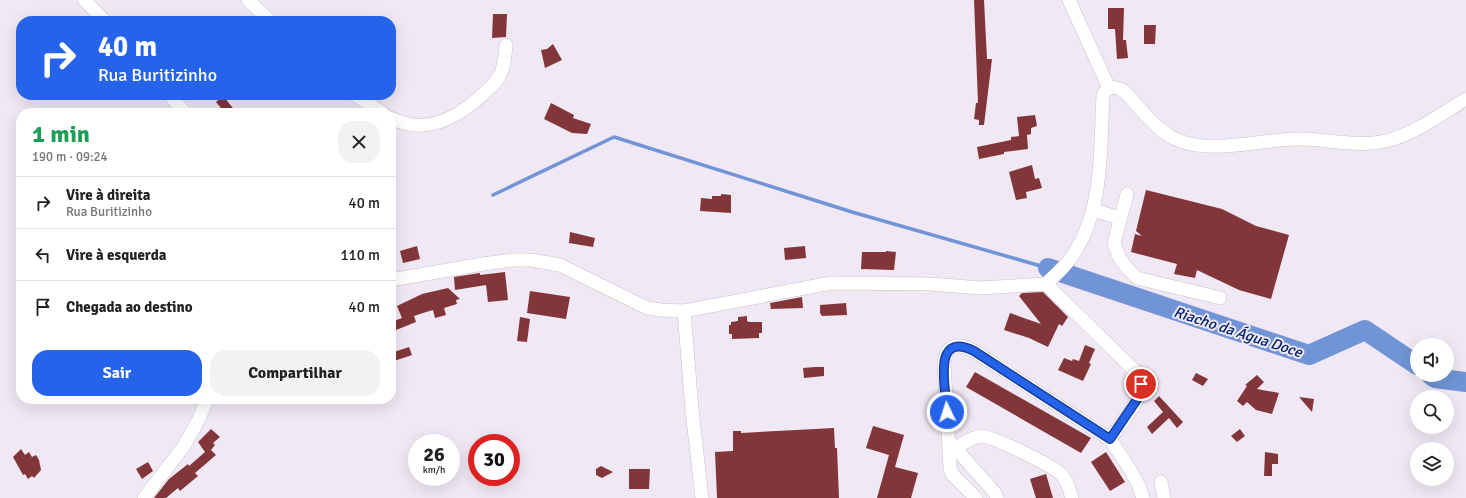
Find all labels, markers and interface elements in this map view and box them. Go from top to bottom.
text: 40 m [98,30,157,64]
icon: right [32,32,84,84]
text: Rua Buritizinho [98,64,217,86]
text: 1 min [32,119,90,149]
button: close [338,121,380,163]
text: 190 m · 09:24 [32,149,108,165]
text: Vire à direita [66,186,150,204]
icon: right [32,192,54,214]
text: 40 m [349,194,380,212]
text: Rua Buritizinho [66,204,152,220]
icon: left [32,244,54,266]
text: Vire à esquerda [66,246,166,264]
text: 110 m [340,246,380,264]
icon: arrive [32,296,54,318]
text: Chegada ao destino [66,298,193,316]
text: 40 m [349,298,380,316]
water label: Riacho da Água Doce [1172,303,1306,362]
map controls [1410,338,1454,486]
button: sound [1410,338,1454,382]
button: Sair [32,350,202,396]
button: Compartilhar [210,350,380,396]
pin [1124,367,1158,401]
icon: arrive [1130,373,1152,395]
button: search [1410,390,1454,434]
position arrow [926,391,968,433]
speed limit sign: 30 [468,434,520,486]
text: 26 [423,442,445,467]
button: layers [1410,442,1454,486]
text: km/h [423,464,445,476]

